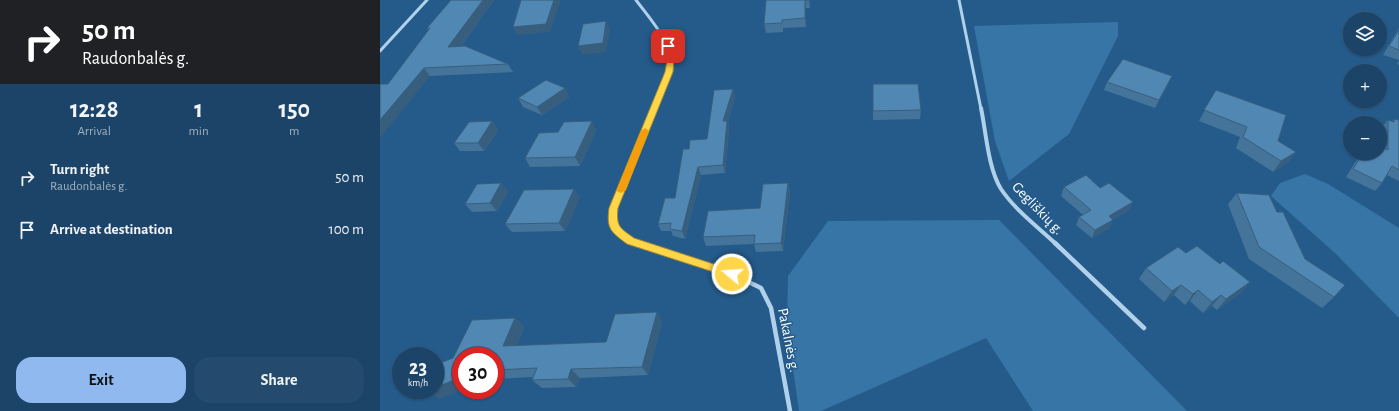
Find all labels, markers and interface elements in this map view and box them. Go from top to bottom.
map controls [1343,12,1387,160]
button: layers [1343,12,1387,56]
icon: right [16,16,68,68]
text: 50 m [82,17,136,45]
pin [651,29,685,63]
icon: arrive [657,35,679,57]
text: Raudonbalės g. [82,50,189,68]
button: + [1343,64,1387,108]
text: 12:28 [70,98,118,122]
text: 1 [194,98,203,122]
text: 150 [279,98,310,122]
button: − [1343,116,1387,160]
text: Arrival [77,125,111,138]
text: min [188,125,209,138]
text: m [289,125,300,138]
text: Turn right [50,162,109,177]
icon: right [16,167,38,189]
text: 50 m [335,170,364,185]
street label: Gegliškių g. [1009,179,1066,238]
text: Raudonbalės g. [50,180,127,193]
icon: arrive [16,219,38,241]
text: Arrive at destination [50,222,173,237]
text: 100 m [329,222,364,237]
position arrow [711,253,753,295]
street label: Pakalnės g. [775,307,802,373]
speed limit sign: 30 [452,347,504,399]
button: Exit [16,357,186,403]
button: Share [194,357,364,403]
text: 23 [409,358,427,378]
text: km/h [408,378,428,388]

